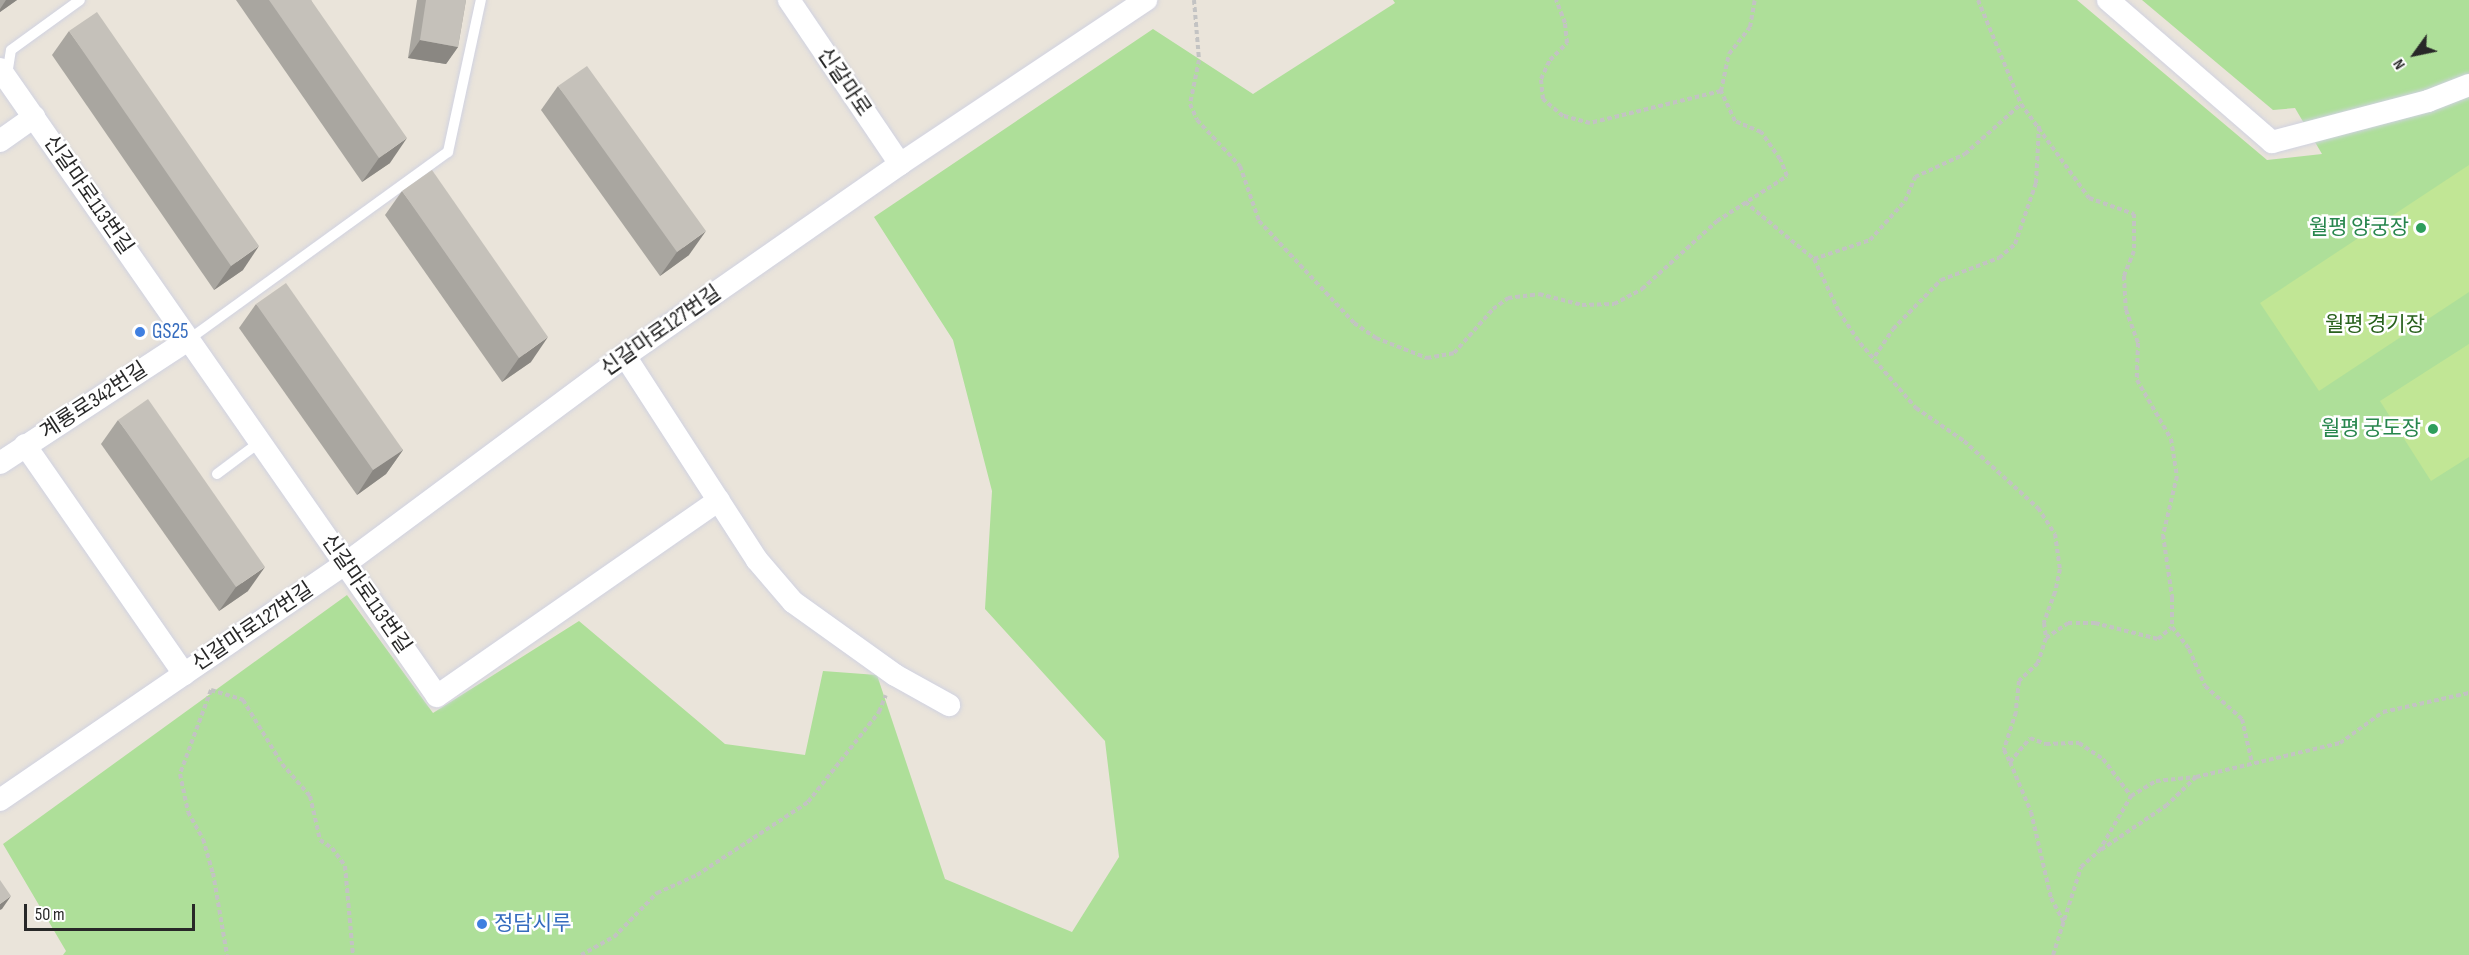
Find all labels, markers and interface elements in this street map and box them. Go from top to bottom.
north arrow [2385,24,2445,84]
street label: 신갈마로 [812,43,876,121]
text: N [2389,55,2410,73]
street label: 신갈마로113번길 [38,131,138,259]
place label: 월평 양궁장 [2309,215,2409,241]
marker: 월평 양궁장 [2414,221,2428,235]
street label: 신갈마로127번길 [596,280,726,382]
park label: 월평 경기장 [2325,312,2425,338]
place label: GS25 [152,319,188,345]
marker: GS25 [133,325,147,339]
street label: 계룡로342번길 [36,357,152,445]
place label: 월평 궁도장 [2321,416,2421,442]
marker: 월평 궁도장 [2426,422,2440,436]
street label: 신갈마로113번길 [316,530,416,658]
street label: 신갈마로127번길 [188,577,318,677]
scale bar [27,892,198,930]
text: 50 m [35,904,65,925]
place label: 정담시루 [494,911,571,937]
marker: 정담시루 [475,917,489,931]

